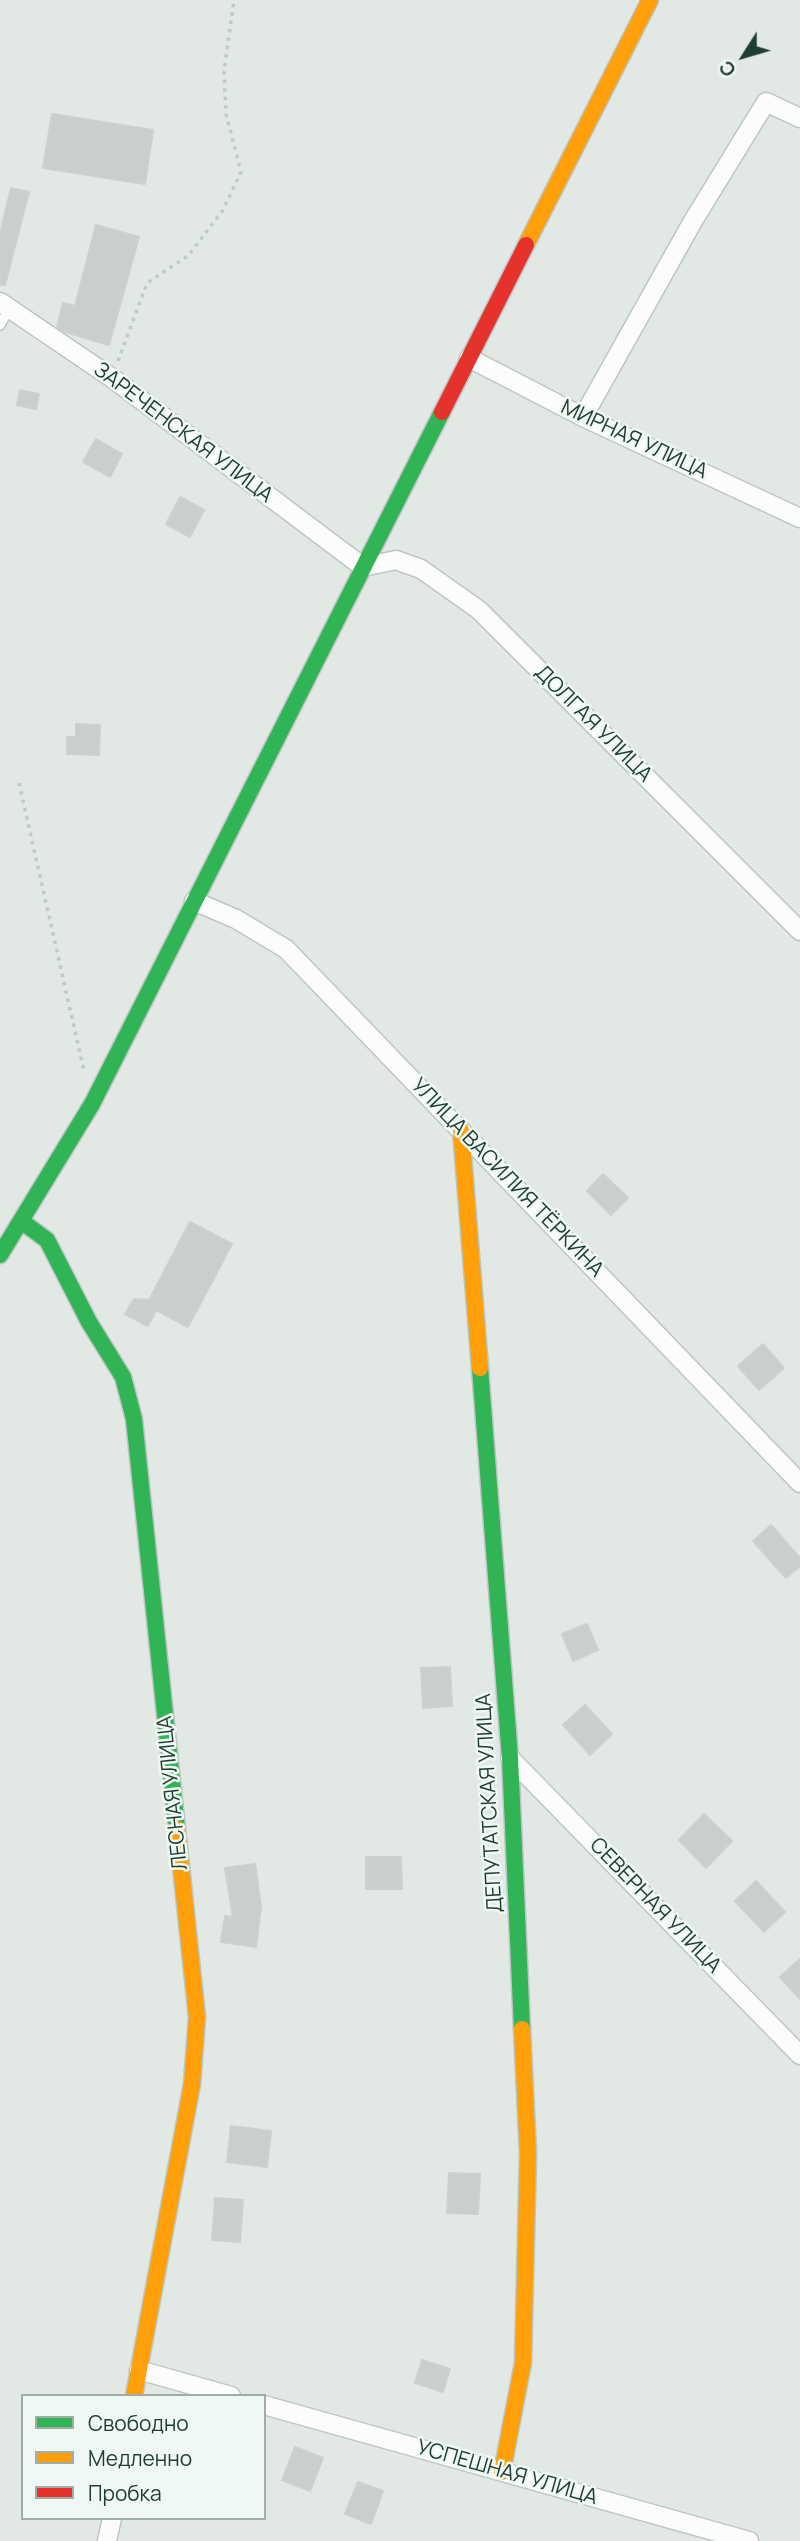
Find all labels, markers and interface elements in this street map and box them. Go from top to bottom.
north arrow [709,21,779,91]
text: С [713,55,742,82]
street label: ЗАРЕЧЕНСКАЯ УЛИЦА [88,357,278,509]
street label: МИРНАЯ УЛИЦА [557,395,711,485]
street label: ДОЛГАЯ УЛИЦА [529,660,657,788]
street label: УЛИЦА ВАСИЛИЯ ТЁРКИНА [405,1073,609,1283]
street label: ДЕПУТАТСКАЯ УЛИЦА [472,1693,508,1913]
street label: ЛЕСНАЯ УЛИЦА [152,1715,194,1871]
street label: СЕВЕРНАЯ УЛИЦА [584,1833,726,1979]
legend [21,2394,266,2520]
text: Свободно [88,2409,189,2437]
street label: УСПЕШНАЯ УЛИЦА [414,2435,600,2511]
text: Медленно [88,2444,192,2472]
text: Пробка [88,2479,162,2507]

